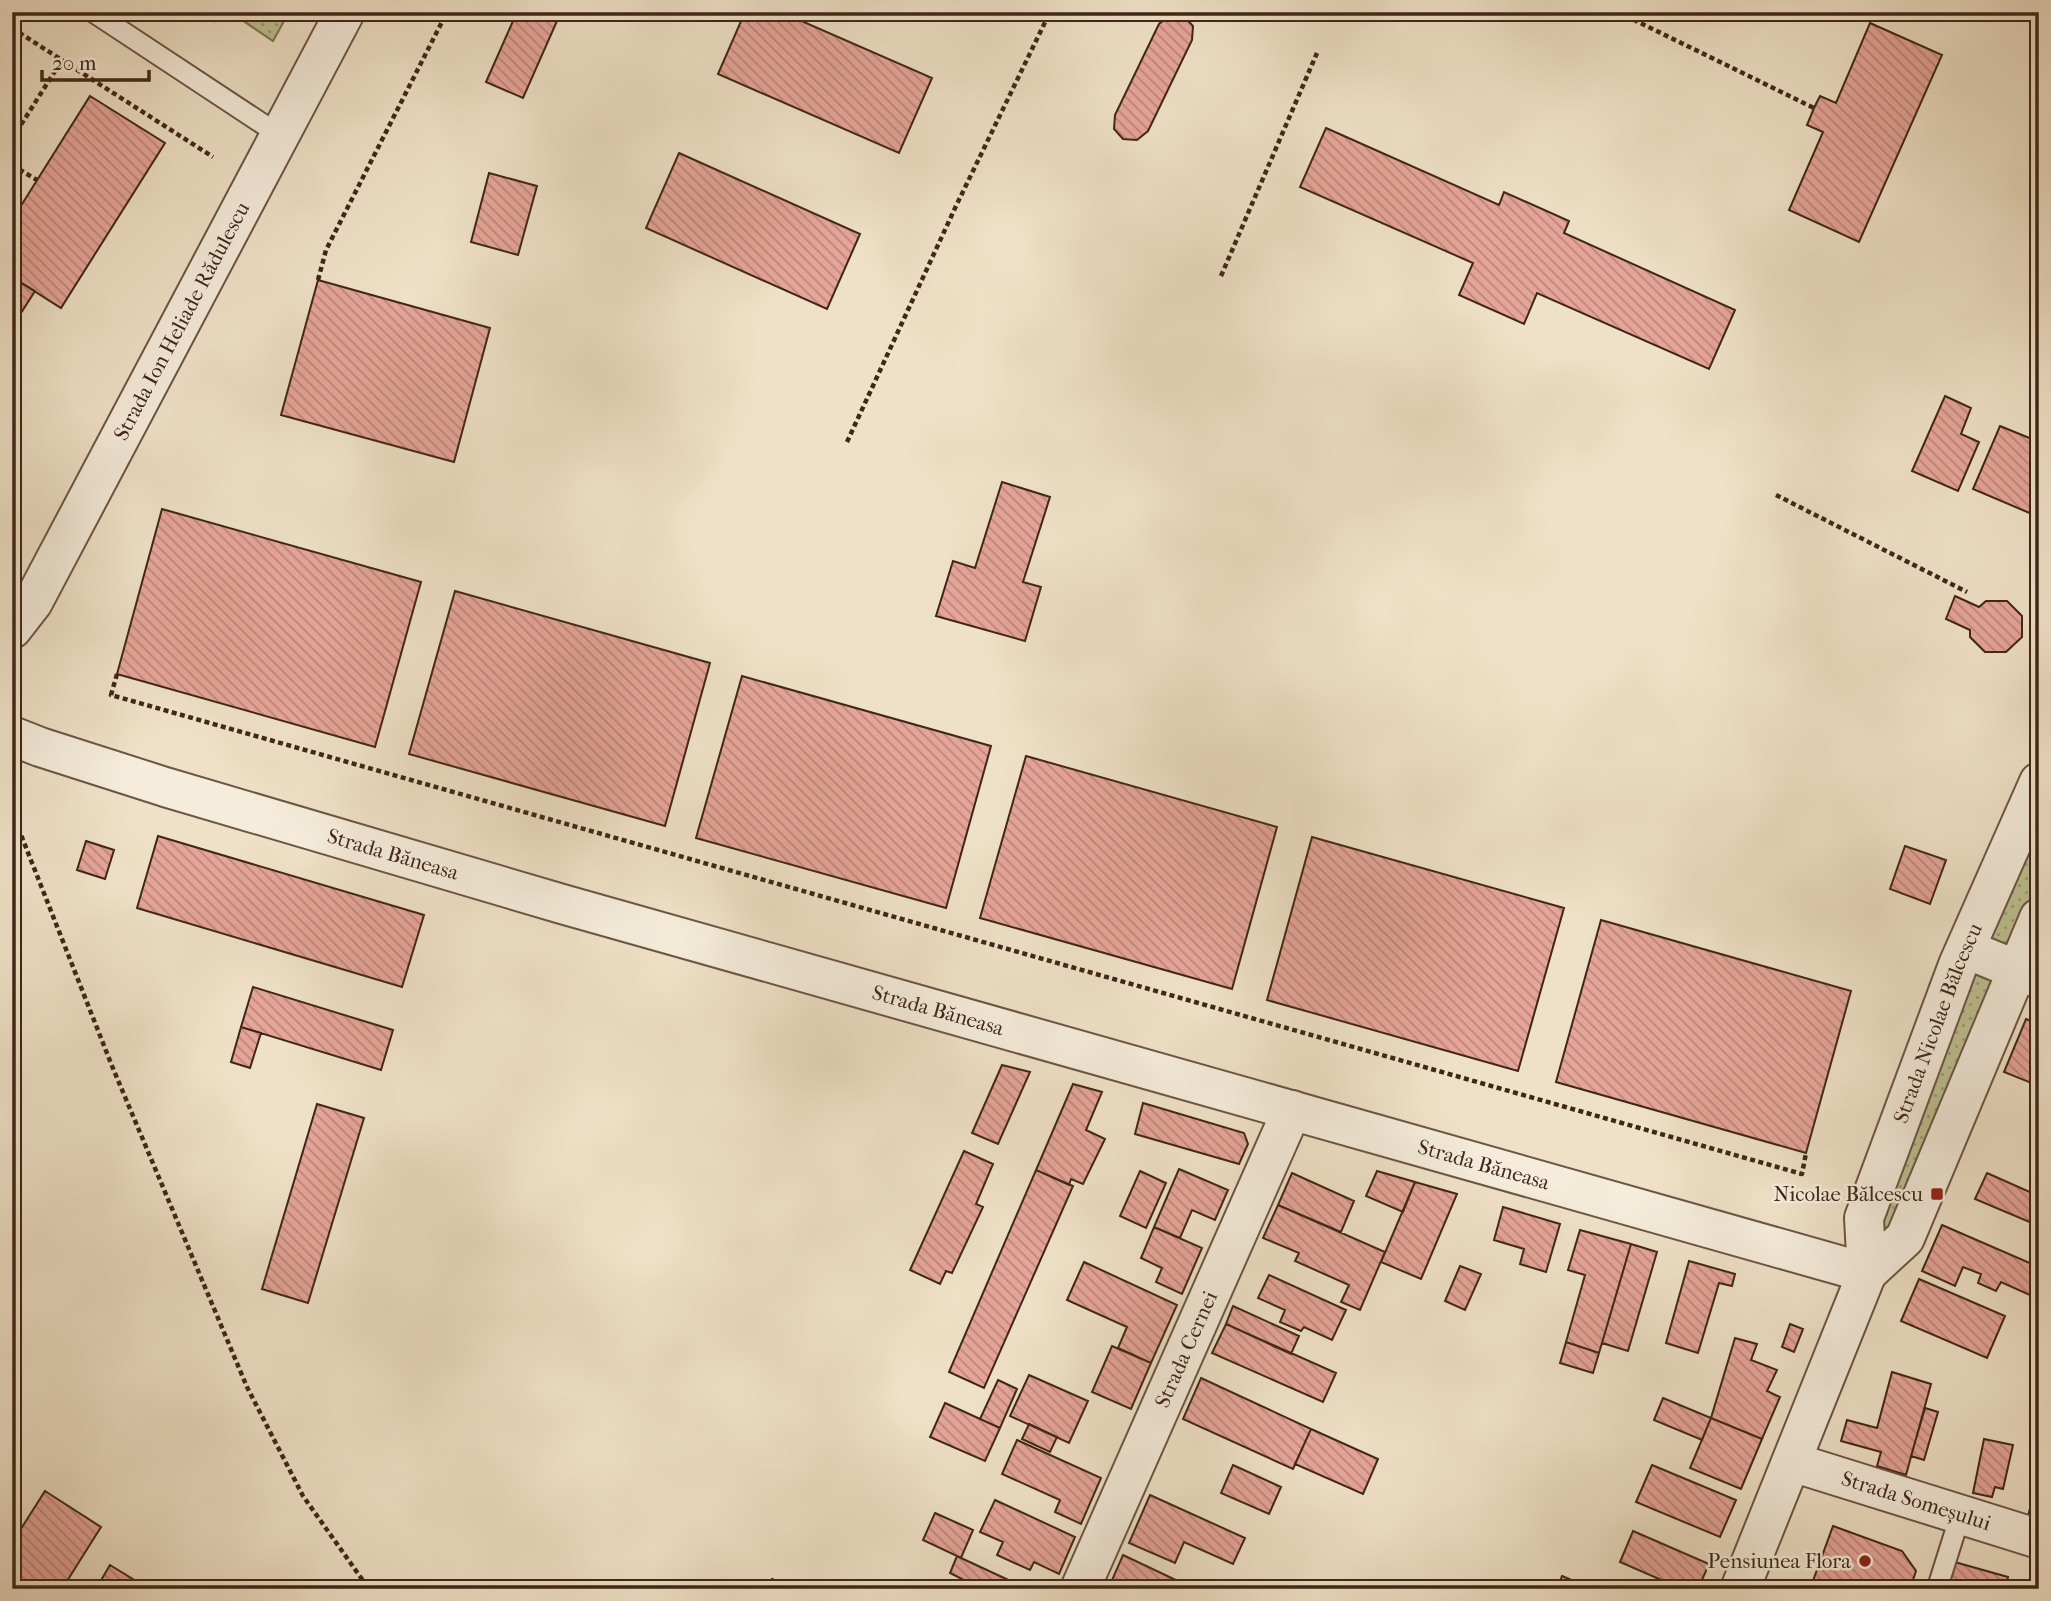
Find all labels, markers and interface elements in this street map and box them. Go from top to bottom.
scale bar [42,38,149,82]
text: 20 m [52,51,97,75]
street label: Strada Ion Heliade Rădulescu [109,198,254,444]
street label: Strada Băneasa [324,823,462,885]
street label: Strada Nicolae Bălcescu [1888,919,1987,1126]
street label: Strada Băneasa [869,980,1007,1040]
street label: Strada Băneasa [1415,1135,1553,1195]
place label: Nicolae Bălcescu [1773,1182,1923,1206]
marker: Nicolae Bălcescu [1929,1186,1945,1202]
street label: Strada Cernei [1150,1287,1222,1411]
street label: Strada Someșului [1838,1466,1994,1535]
place label: Pensiunea Flora [1708,1549,1851,1573]
marker: Pensiunea Flora [1857,1553,1873,1569]

